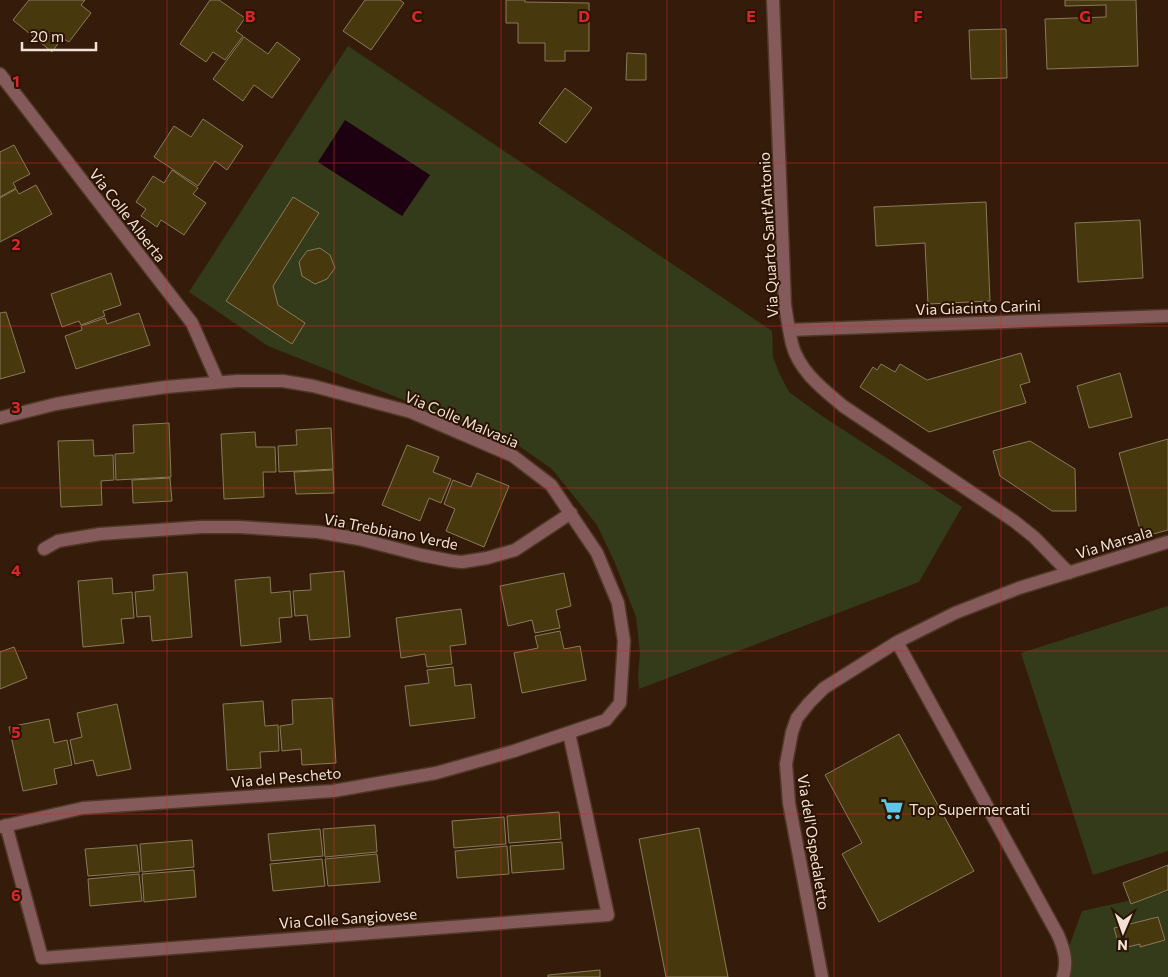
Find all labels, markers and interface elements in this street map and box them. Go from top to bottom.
text: B [245,6,256,25]
text: C [412,6,423,25]
text: D [578,6,590,25]
text: E [746,6,756,25]
text: F [913,6,923,25]
text: G [1079,6,1091,25]
scale bar [22,20,96,52]
text: 20 m [30,27,64,45]
text: 1 [12,71,20,90]
street label: Via Quarto Sant'Antonio [755,152,781,318]
street label: Via Colle Alberta [86,165,170,265]
text: 2 [11,234,21,253]
street label: Via Giacinto Carini [915,296,1041,318]
street label: Via Colle Malvasia [402,387,522,451]
text: 3 [11,397,21,416]
street label: Via Trebbiano Verde [322,509,460,553]
street label: Via Marsala [1074,522,1154,562]
text: 4 [11,560,21,579]
text: 5 [11,722,21,741]
street label: Via del Pescheto [230,763,342,791]
street label: Via dell'Ospedaletto [794,773,834,911]
supermarket icon: Top Supermercati [879,796,905,822]
place label: Top Supermercati [909,800,1030,818]
text: 6 [11,885,21,904]
street label: Via Colle Sangiovese [278,904,418,932]
north arrow [1098,907,1148,957]
text: N [1117,937,1128,954]

